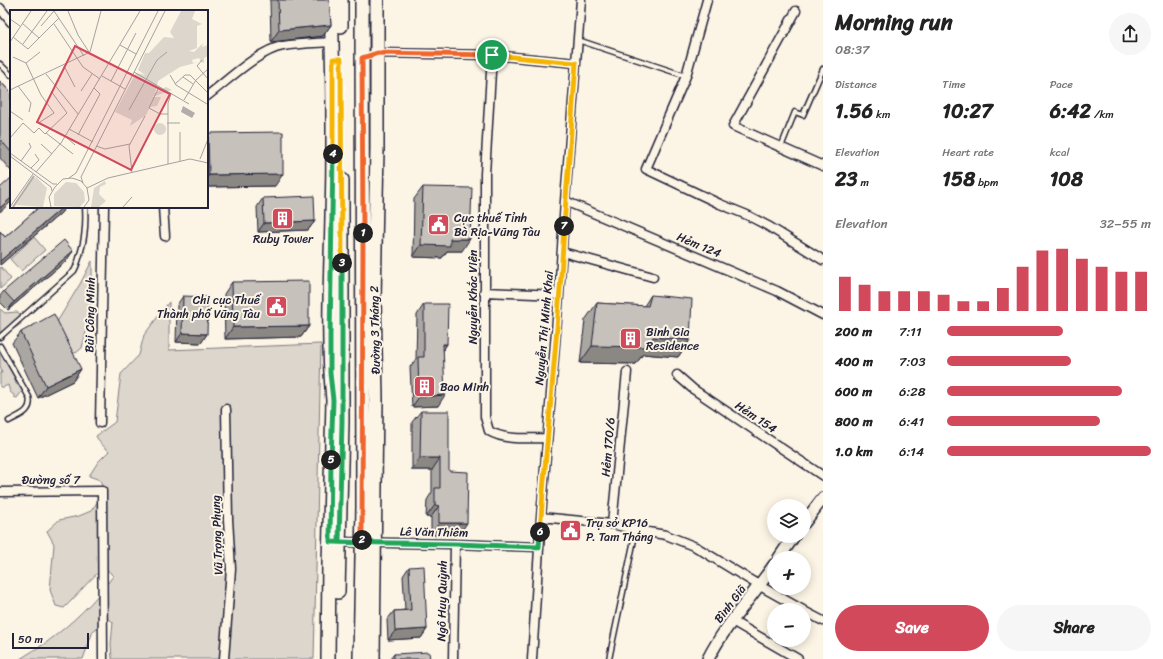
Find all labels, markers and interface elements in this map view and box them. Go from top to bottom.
text: Morning run [835,3,953,42]
inset map [10,10,208,208]
button: share [1109,13,1151,55]
pin [475,38,509,72]
text: 08:37 [835,38,870,61]
icon: arrive [481,44,503,66]
text: Distance [835,75,877,94]
text: Time [942,75,966,94]
text: Pace [1050,75,1073,94]
text: 1.56 [835,94,873,129]
text: 10:27 [942,94,993,129]
text: 6:42 [1050,94,1091,129]
text: km [873,105,890,124]
text: /km [1091,105,1114,124]
text: Elevation [835,143,880,162]
text: Heart rate [942,143,994,162]
text: kcal [1050,143,1070,162]
pin: 4 [323,144,343,164]
text: 4 [330,144,336,163]
text: 23 [835,162,858,197]
text: 158 [942,162,975,197]
text: 108 [1050,162,1083,197]
text: m [858,173,869,192]
text: bpm [975,173,998,192]
building icon: Ruby Tower [270,205,296,231]
place label: Cục thuế Tỉnh Bà Rịa-Vũng Tàu [454,207,541,243]
public building icon: Cục thuế Tỉnh Bà Rịa-Vũng Tàu [425,212,451,238]
text: Elevation [835,212,888,235]
text: 32–55 m [1100,212,1151,235]
pin: 7 [554,216,574,236]
text: 7 [561,216,567,235]
pin: 1 [353,223,373,243]
text: 1 [361,223,365,242]
street label: Hẻm 124 [673,226,725,264]
place label: Ruby Tower [253,228,314,250]
street label: Nguyễn Khắc Viện [462,249,484,344]
pin: 3 [332,253,352,273]
text: 3 [339,253,345,272]
street label: Nguyễn Thị Minh Khai [528,269,560,386]
street label: Bùi Công Minh [78,277,102,353]
street label: Đường 3 Tháng 2 [363,285,387,375]
place label: Chi cục Thuế Thành phố Vũng Tàu [157,289,262,325]
public building icon: Chi cục Thuế Thành phố Vũng Tàu [263,294,289,320]
text: 200 m [835,320,872,343]
text: 7:11 [899,320,922,343]
place label: Binh Gia Residence [646,321,699,357]
building icon: Binh Gia Residence [618,326,644,352]
text: 400 m [835,350,873,373]
text: 7:03 [899,350,926,373]
building icon: Bao Minh [411,374,437,400]
place label: Bao Minh [440,376,489,398]
text: 600 m [835,380,872,403]
text: 6:28 [899,380,926,403]
street label: Hẻm 154 [730,395,782,440]
text: 800 m [835,410,873,433]
text: 6:41 [899,410,924,433]
street label: Hẻm 170/6 [594,416,622,478]
text: 1.0 km [835,440,873,463]
text: 6:14 [899,440,924,463]
pin: 5 [321,450,341,470]
text: 5 [328,450,334,469]
street label: Đường số 7 [22,469,81,491]
street label: Vũ Trọng Phụng [205,495,229,575]
map controls [767,499,811,647]
button: layers [767,499,811,543]
place label: Trụ sở KP16 P. Tam Thắng [586,512,653,548]
public building icon: Trụ sở KP16 P. Tam Thắng [557,517,583,543]
street label: Lê Văn Thiêm [400,520,468,544]
pin: 6 [530,522,550,542]
text: 6 [537,522,543,541]
pin: 2 [352,530,372,550]
text: 2 [359,530,365,549]
button: + [767,551,811,595]
street label: Ngô Huy Quỳnh [430,560,454,642]
street label: Bình Giã [708,579,752,628]
button: − [767,603,811,647]
button: Save [835,605,989,651]
button: Share [997,605,1151,651]
text: 50 m [18,630,43,649]
scale bar [12,631,89,650]

